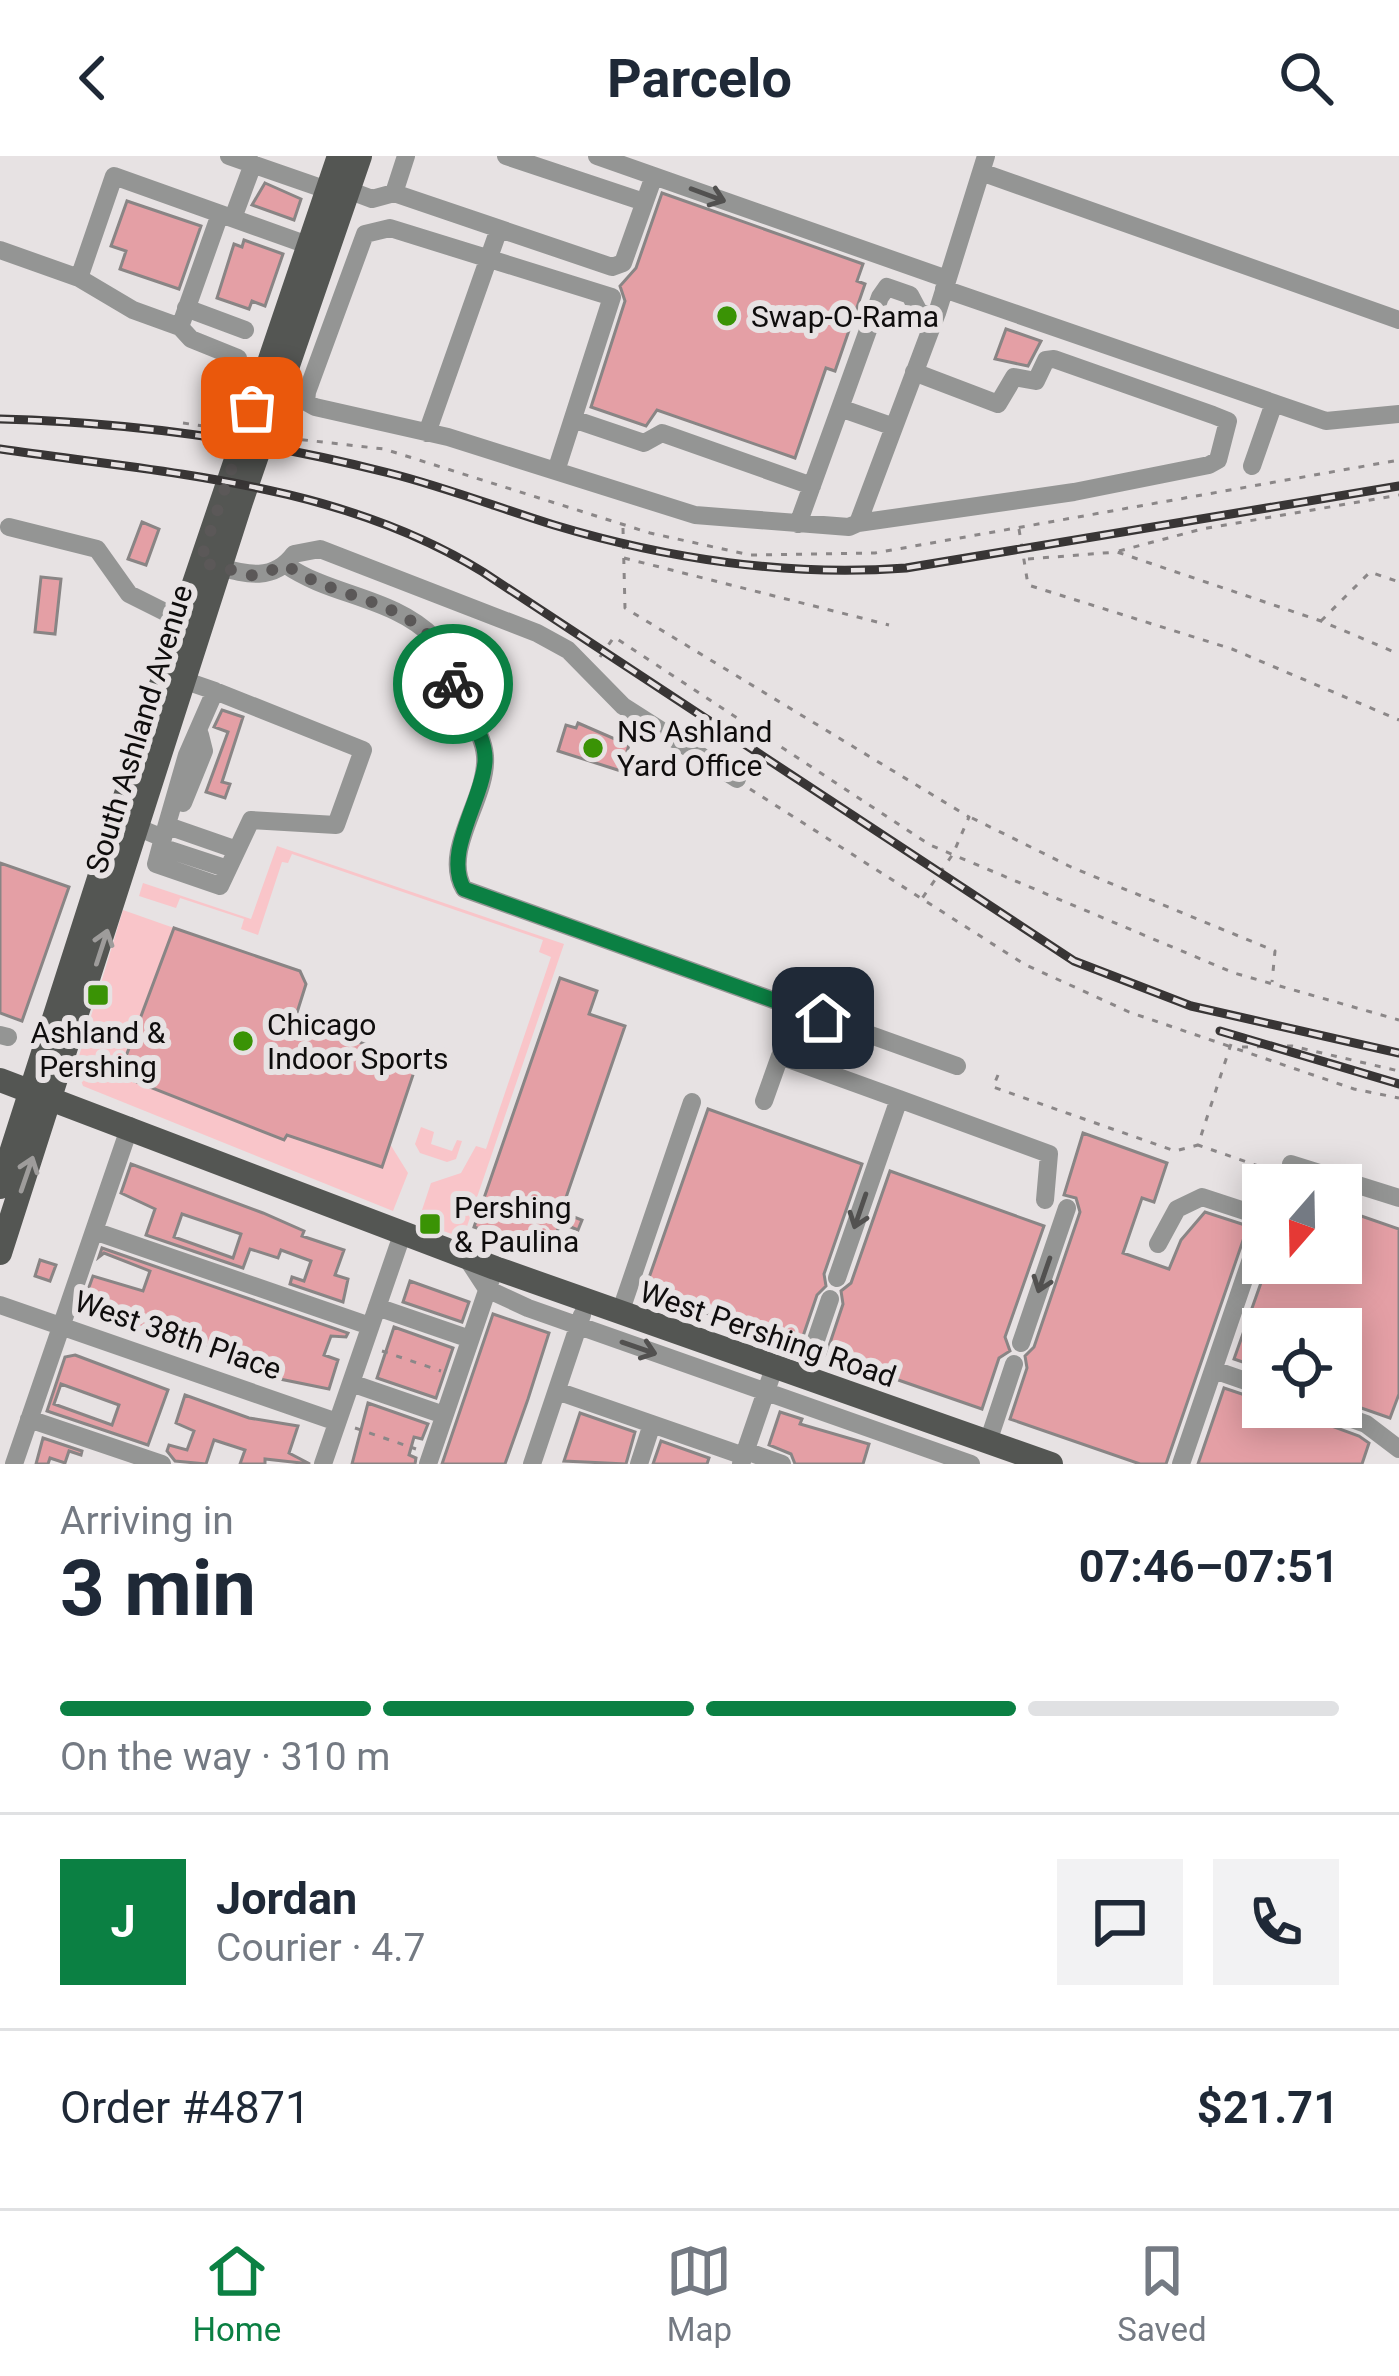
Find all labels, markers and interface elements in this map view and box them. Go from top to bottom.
icon: back [60,45,126,111]
icon: search [1273,45,1339,111]
text: Parcelo [607,47,792,110]
one-way arrow [688,186,725,207]
place label: Swap-O-Rama [751,299,939,334]
marker: Swap-O-Rama [714,303,740,329]
pin [201,357,303,459]
icon: bag [219,375,285,441]
street label: South Ashland Avenue [78,581,200,877]
courier [393,624,513,744]
icon: bike [420,651,486,717]
place label: NS Ashland Yard Office [617,714,772,783]
marker: NS Ashland Yard Office [580,735,606,761]
one-way arrow [92,929,114,967]
pin [772,967,874,1069]
marker: Ashland & Pershing [85,982,111,1008]
icon: home [790,985,856,1051]
place label: Chicago Indoor Sports [267,1007,448,1076]
place label: Ashland & Pershing [31,1015,166,1084]
marker: Chicago Indoor Sports [230,1028,256,1054]
one-way arrow [18,1156,39,1193]
north arrow [1242,1164,1362,1284]
map controls [1242,1164,1362,1428]
place label: Pershing & Paulina [454,1190,579,1259]
one-way arrow [848,1191,869,1228]
marker: Pershing & Paulina [417,1211,443,1237]
one-way arrow [1032,1256,1053,1293]
street label: West Pershing Road [635,1274,901,1394]
street label: West 38th Place [70,1283,286,1387]
button: locate [1242,1308,1362,1428]
one-way arrow [619,1339,656,1360]
text: Arriving in [60,1498,234,1544]
text: 07:46–07:51 [1079,1540,1339,1593]
text: 3 min [60,1543,256,1634]
text: On the way · 310 m [60,1734,391,1780]
button: chat [1057,1859,1183,1985]
button: phone [1213,1859,1339,1985]
text: Jordan [216,1872,357,1925]
text: J [110,1895,136,1948]
text: Courier · 4.7 [216,1925,425,1971]
text: Order #4871 [60,2081,310,2134]
text: $21.71 [1197,2081,1339,2134]
tab: Home [193,2238,281,2349]
tab: Map [666,2238,732,2349]
tab: Saved [1117,2238,1207,2349]

